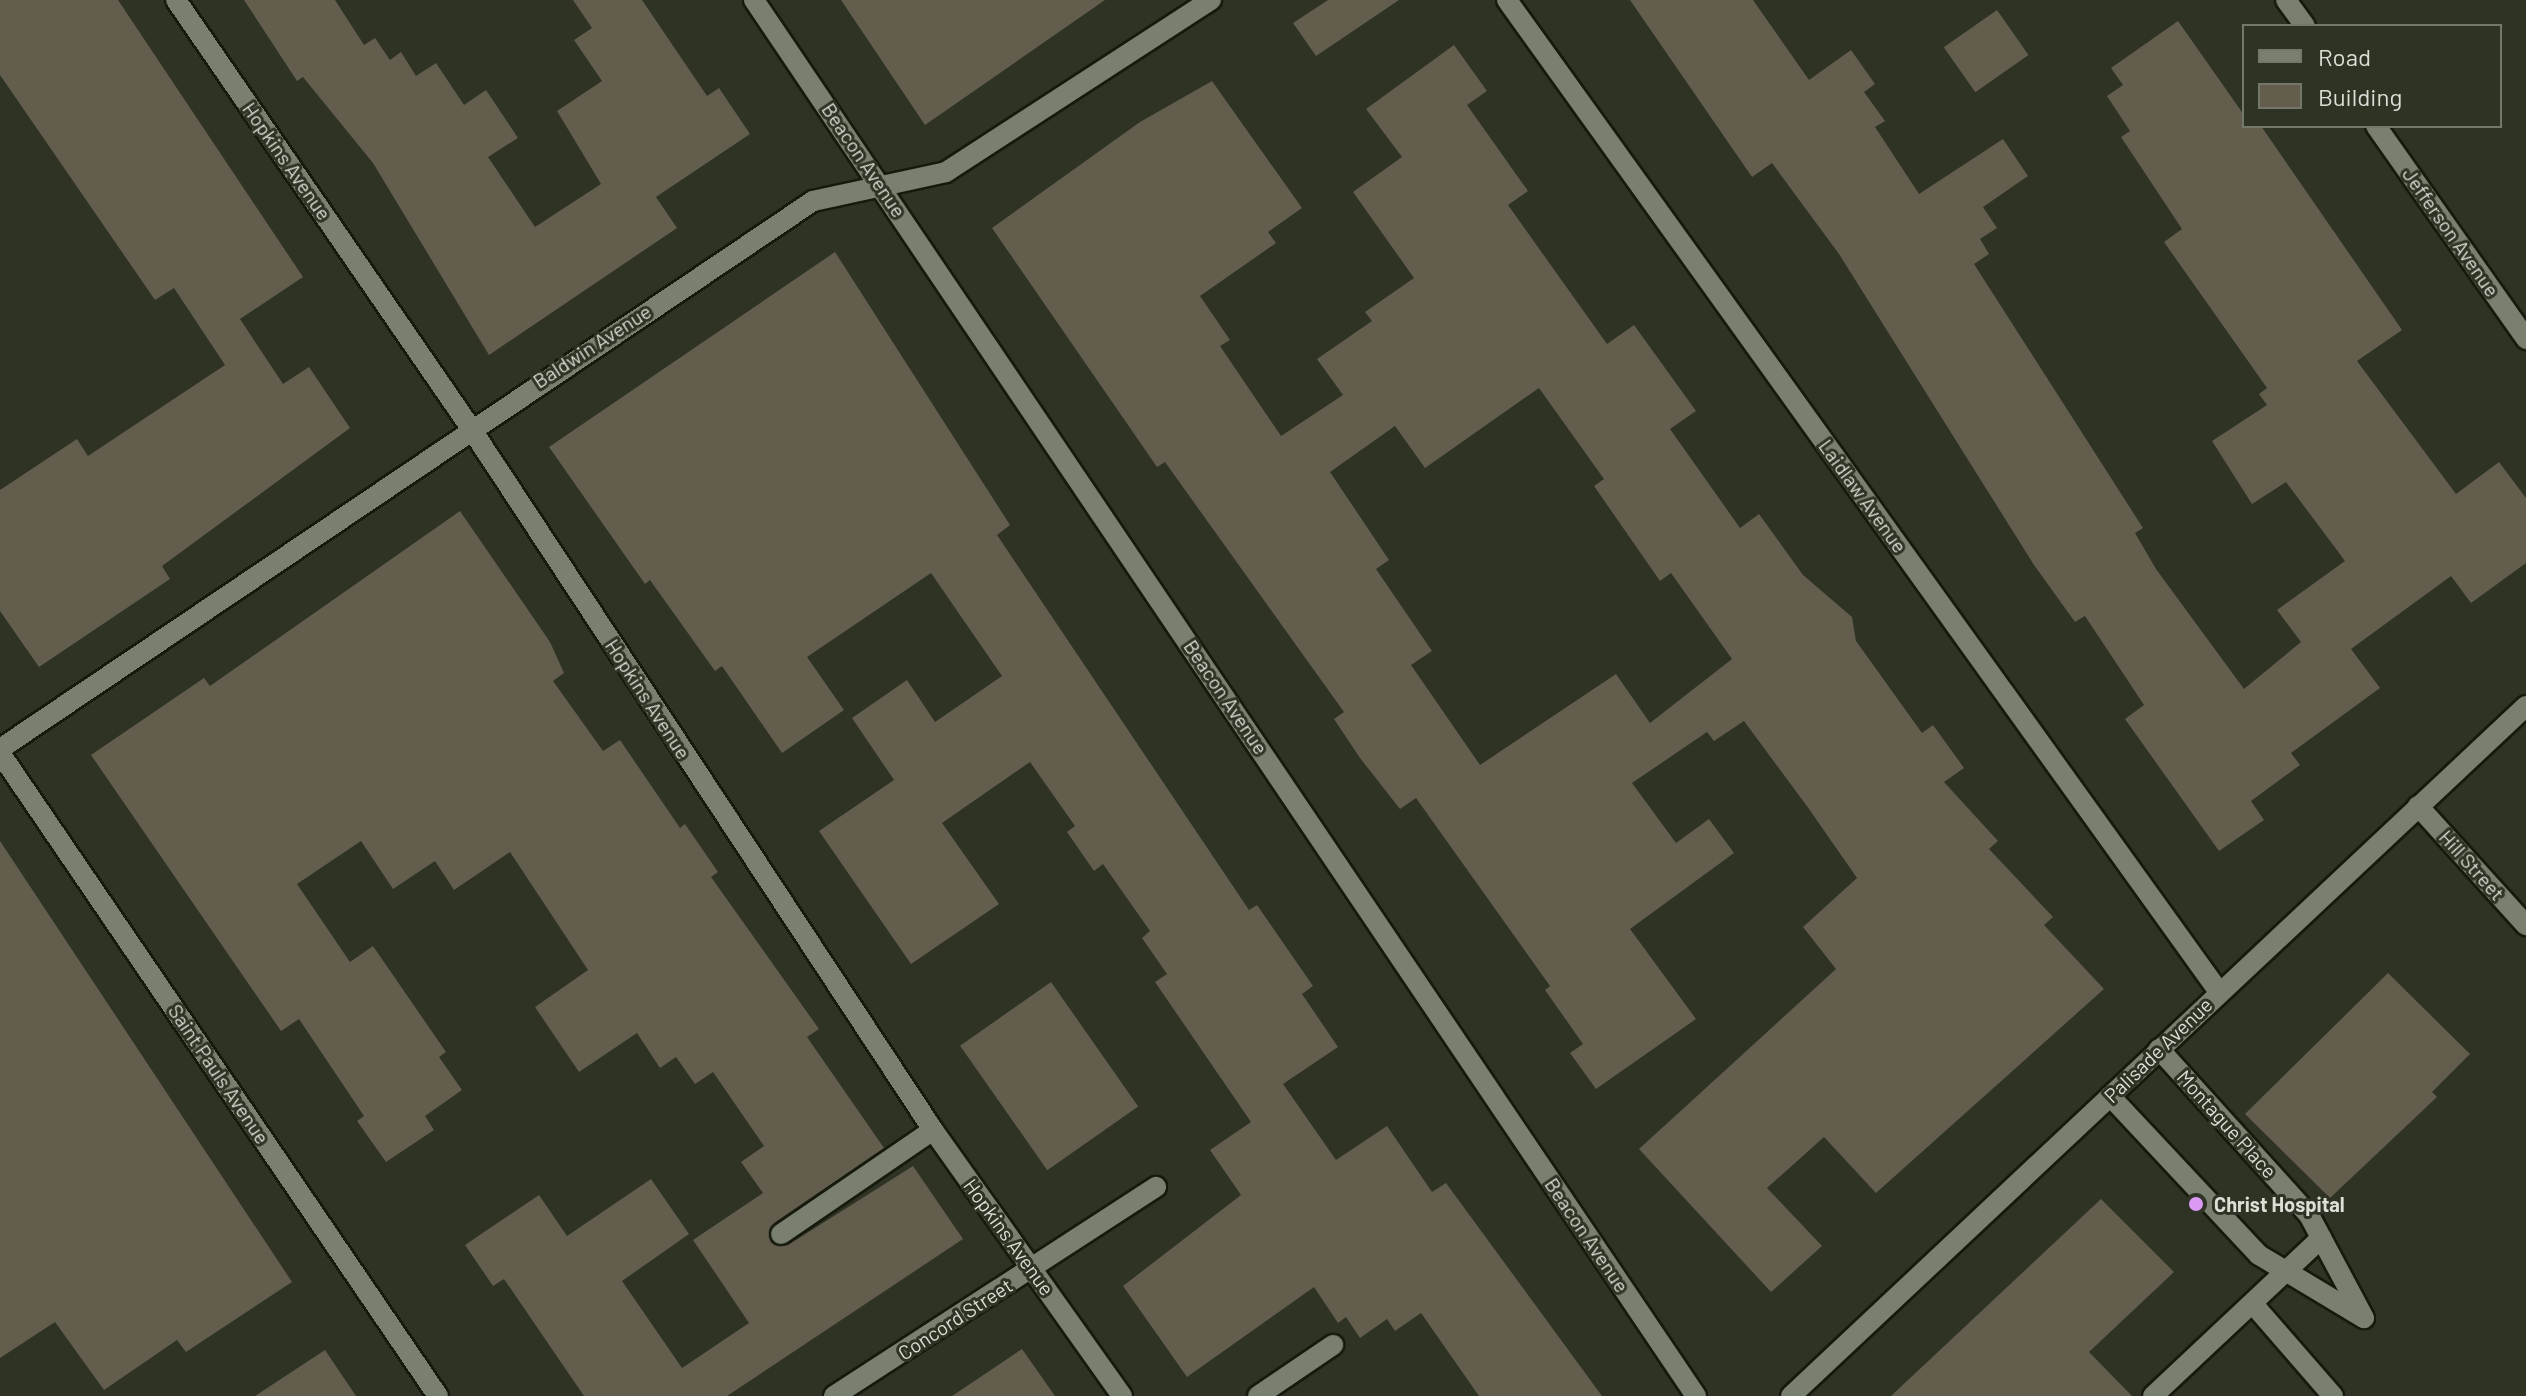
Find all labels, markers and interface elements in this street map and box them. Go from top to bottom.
legend [2242,24,2502,128]
text: Road [2318,42,2371,71]
text: Building [2318,82,2402,111]
street label: Hopkins Avenue [238,98,336,224]
street label: Beacon Avenue [817,98,911,222]
street label: Jefferson Avenue [2398,163,2504,301]
street label: Baldwin Avenue [528,299,656,393]
street label: Laidlaw Avenue [1814,435,1912,557]
street label: Hopkins Avenue [600,635,696,763]
street label: Beacon Avenue [1179,635,1273,759]
street label: Hill Street [2434,825,2510,905]
street label: Palisade Avenue [2099,993,2217,1107]
street label: Saint Pauls Avenue [163,1000,275,1148]
street label: Montague Place [2172,1065,2282,1183]
street label: Beacon Avenue [1540,1173,1634,1297]
street label: Hopkins Avenue [959,1174,1059,1300]
place label: Christ Hospital [2214,1192,2345,1216]
marker: Christ Hospital [2185,1193,2207,1215]
street label: Concord Street [893,1273,1017,1365]

